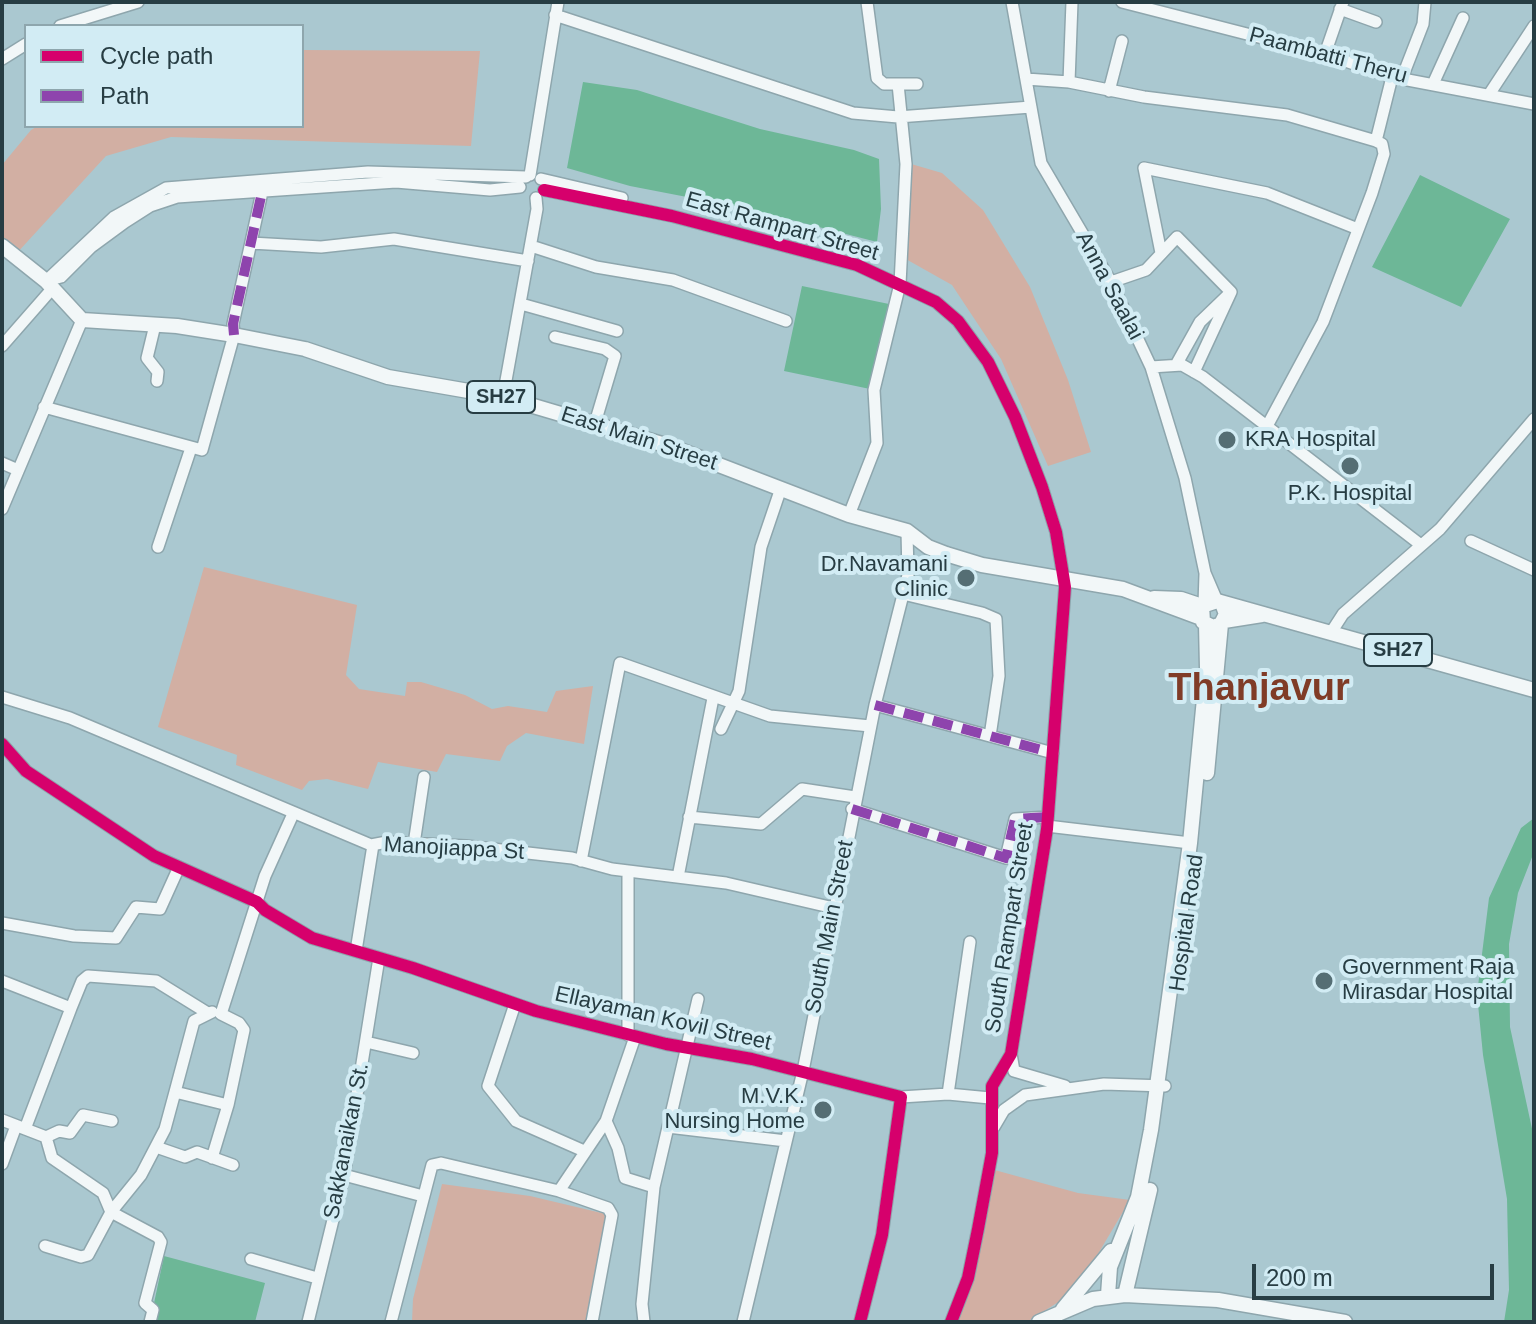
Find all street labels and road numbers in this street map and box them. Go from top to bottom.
street label: Paambatti Theru [1246,22,1410,90]
street label: East Rampart Street [683,187,881,267]
street label: Anna Saalai [1069,227,1149,345]
road number: SH27 [467,381,535,413]
street label: East Main Street [558,401,720,477]
road number: SH27 [1364,634,1432,666]
street label: South Rampart Street [980,821,1040,1035]
street label: Manojiappa St [383,832,525,866]
street label: South Main Street [800,838,860,1016]
street label: Hospital Road [1164,853,1210,993]
street label: Ellayaman Kovil Street [552,981,774,1057]
street label: Sakkanaikan St. [319,1060,375,1222]

